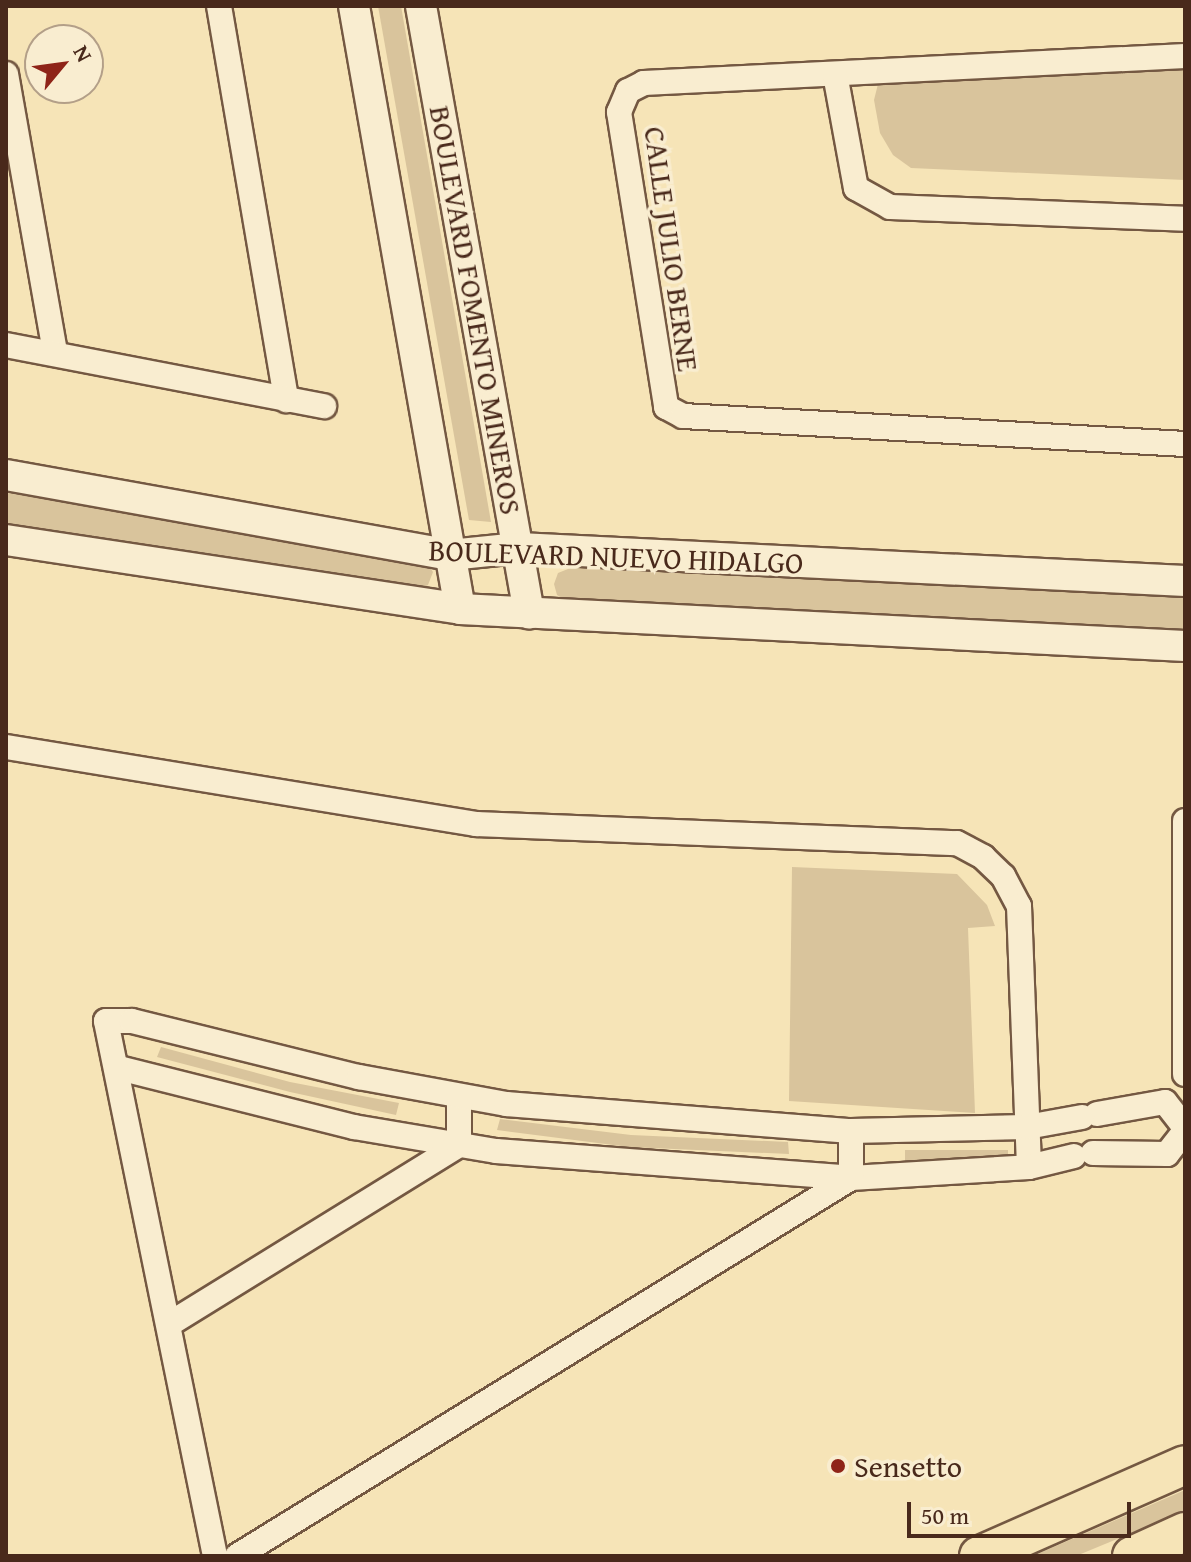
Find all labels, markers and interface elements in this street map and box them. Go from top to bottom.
north arrow [24,24,104,104]
text: N [66,39,101,68]
street label: BOULEVARD FOMENTO MINEROS [422,103,530,517]
street label: CALLE JULIO BERNE [637,124,707,374]
street label: BOULEVARD NUEVO HIDALGO [428,531,804,581]
place label: Sensetto [854,1448,962,1484]
marker: Sensetto [829,1457,847,1475]
scale bar [911,1486,1135,1536]
text: 50 m [921,1498,969,1533]

